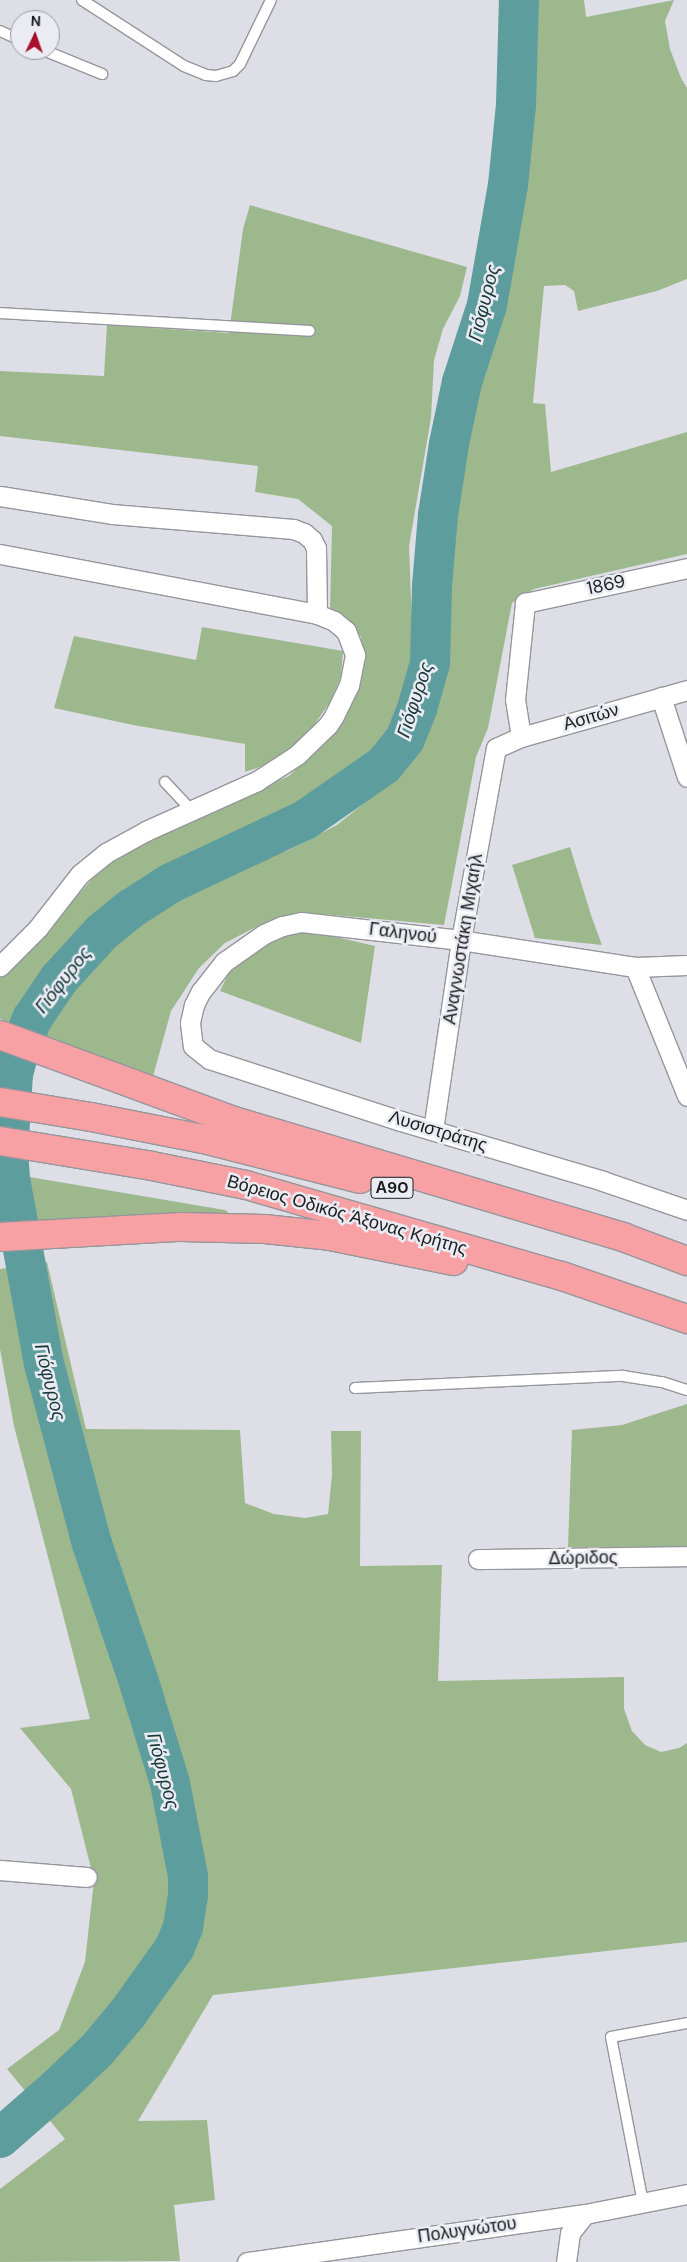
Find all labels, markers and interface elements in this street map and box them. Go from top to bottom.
north arrow [10,10,60,60]
text: N [30,12,41,30]
water label: Γιόφυρος [463,262,505,344]
street label: 1869 [585,570,627,600]
water label: Γιόφυρος [392,659,438,741]
street label: Ασιτών [561,699,621,735]
street label: Αναγνωστάκη Μιχαήλ [439,852,487,1026]
street label: Γαληνού [368,918,438,948]
water label: Γιόφυρος [30,942,96,1018]
street label: Λυσιστράτης [386,1106,490,1156]
street label: Βόρειος Οδικός Άξονας Κρήτης [225,1170,469,1260]
road number: Α90 [370,1174,414,1202]
water label: Γιόφυρος [29,1341,71,1423]
street label: Δώριδος [548,1547,618,1569]
water label: Γιόφυρος [142,1730,184,1812]
street label: Πολυγνώτου [416,2212,518,2248]

